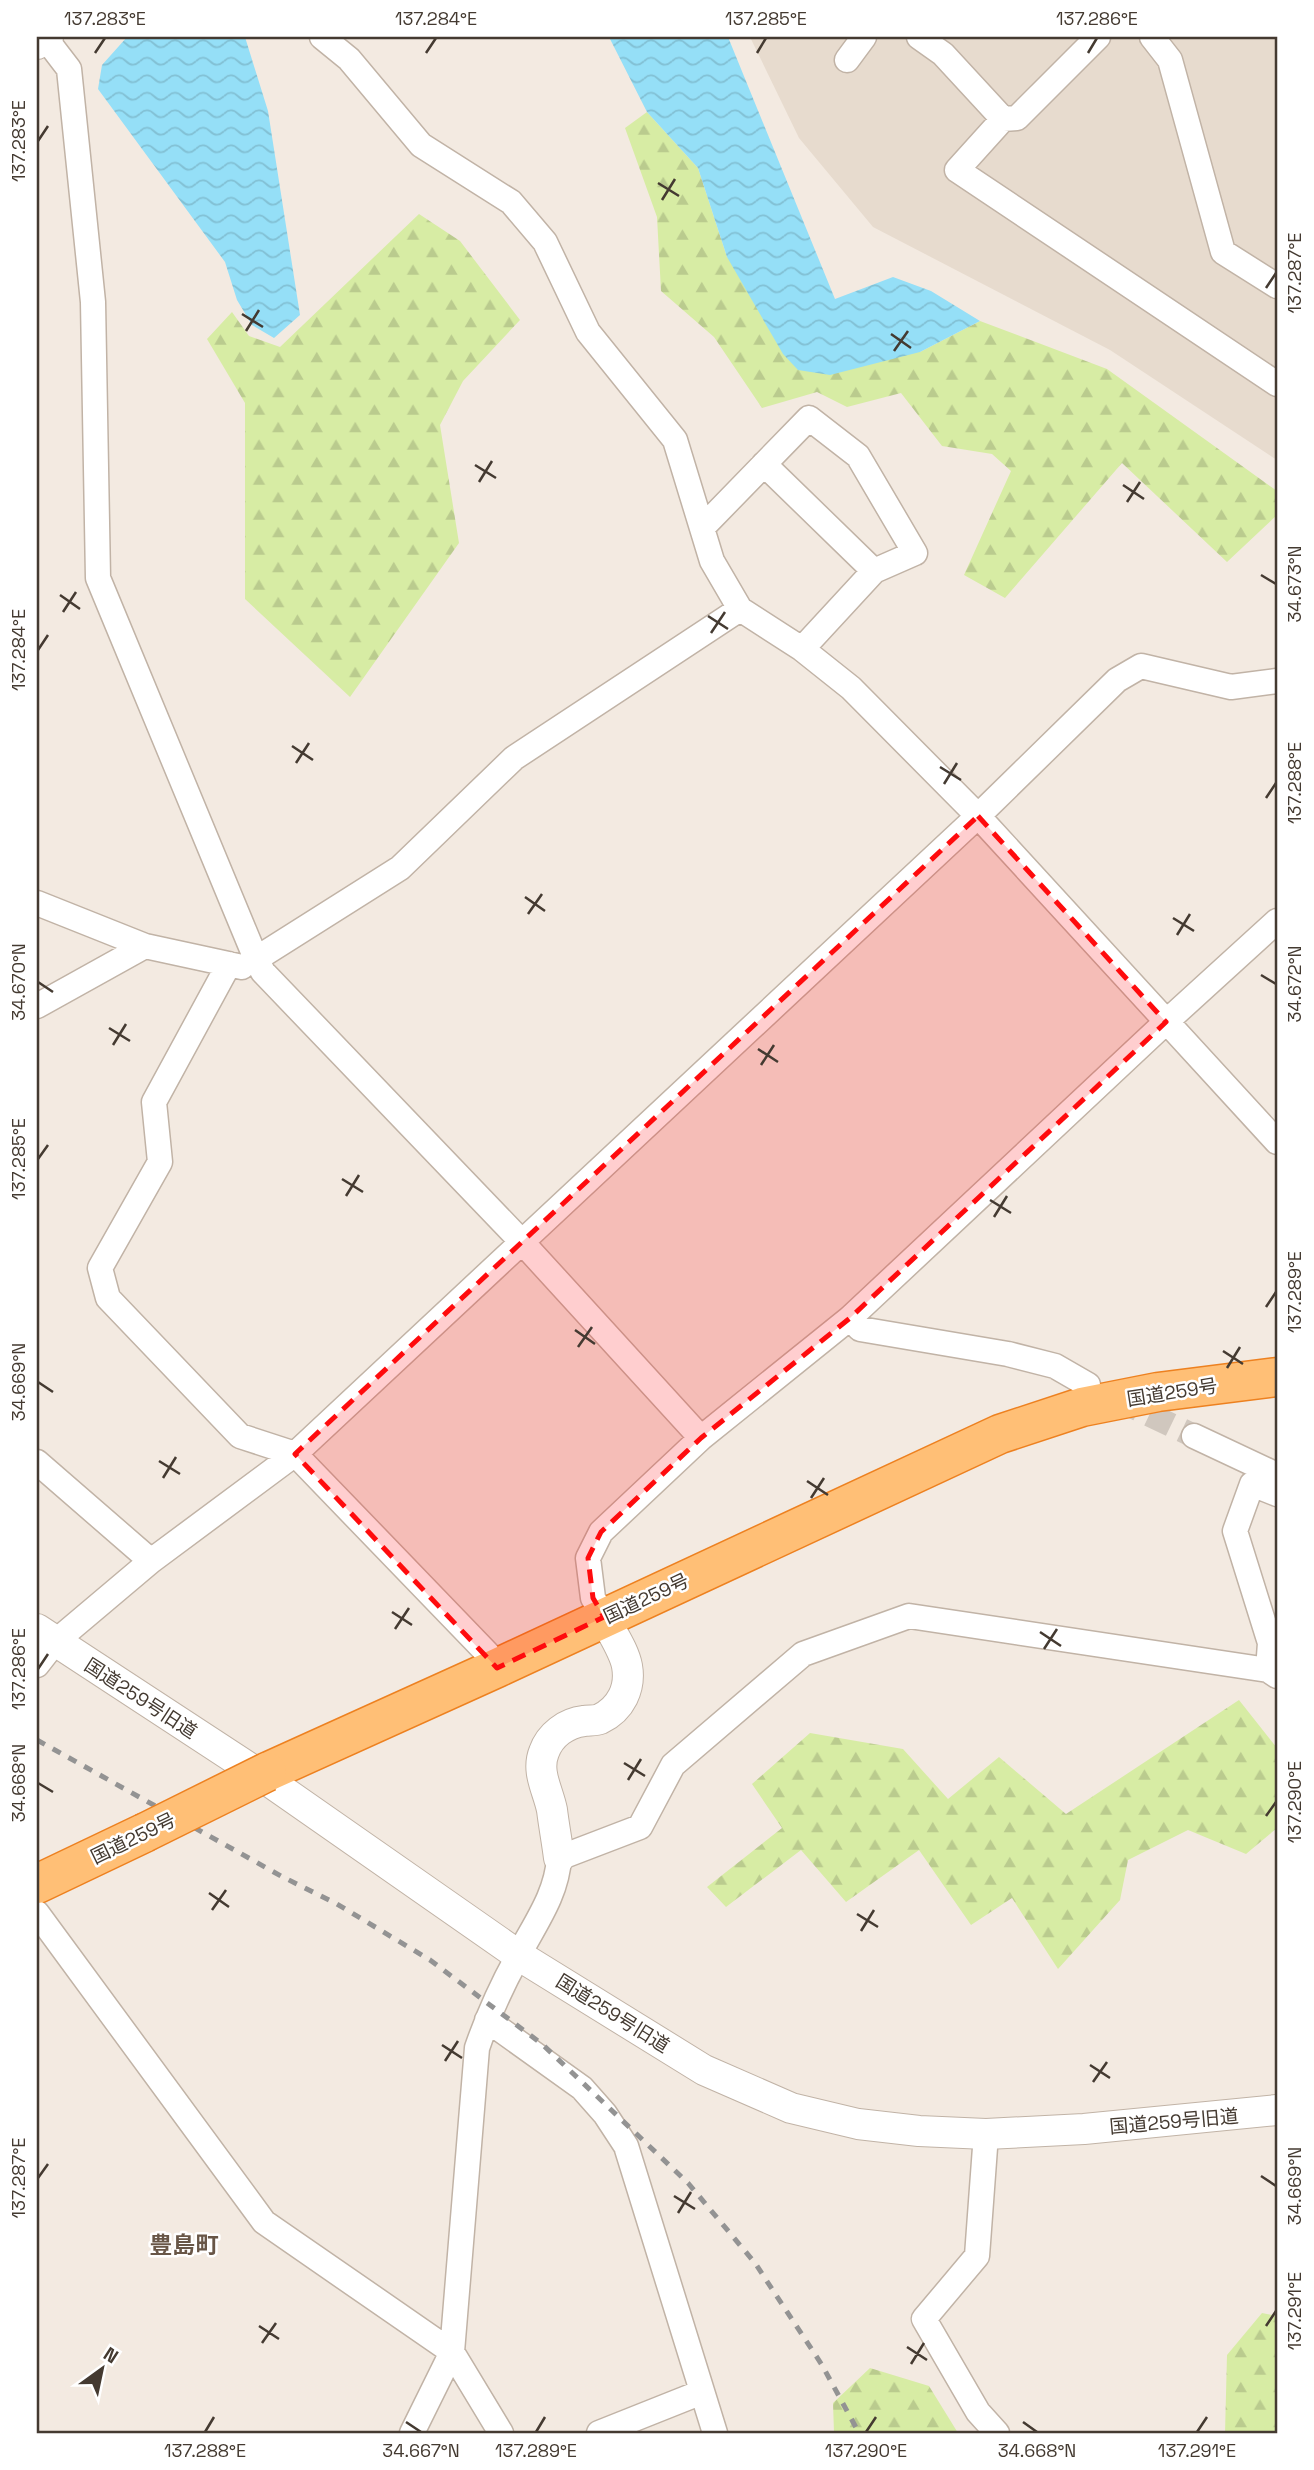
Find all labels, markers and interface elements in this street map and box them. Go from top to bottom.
text: 137.283°E [64,7,146,30]
text: 137.284°E [395,7,477,30]
text: 137.285°E [725,7,807,30]
text: 137.286°E [1056,7,1138,30]
text: 137.283°E [7,100,30,182]
text: 137.287°E [1283,233,1306,313]
text: 34.673°N [1283,545,1306,623]
text: 137.284°E [7,609,30,691]
text: 137.288°E [1283,742,1306,824]
text: 34.670°N [7,943,30,1021]
text: 34.672°N [1283,946,1306,1022]
text: 137.285°E [7,1118,30,1200]
text: 137.289°E [1283,1251,1306,1333]
text: 34.669°N [7,1343,30,1421]
street label: 国道259号 [1125,1373,1219,1412]
street label: 国道259号 [599,1568,693,1629]
text: 137.286°E [7,1628,30,1710]
street label: 国道259号旧道 [80,1653,202,1744]
text: 34.668°N [7,1744,30,1822]
text: 137.290°E [1283,1761,1306,1843]
street label: 国道259号 [87,1807,180,1870]
street label: 国道259号旧道 [551,1969,674,2058]
street label: 国道259号旧道 [1108,2103,1240,2140]
text: 137.287°E [7,2138,30,2218]
text: 34.669°N [1283,2147,1306,2225]
district label: 豊島町 [150,2230,219,2260]
text: 137.291°E [1283,2272,1306,2350]
north arrow [66,2334,136,2404]
text: N [99,2341,123,2369]
text: 137.288°E [164,2439,246,2462]
text: 34.667°N [382,2439,460,2462]
text: 137.289°E [495,2439,577,2462]
text: 137.290°E [825,2439,907,2462]
text: 34.668°N [998,2439,1076,2462]
text: 137.291°E [1158,2439,1236,2462]

